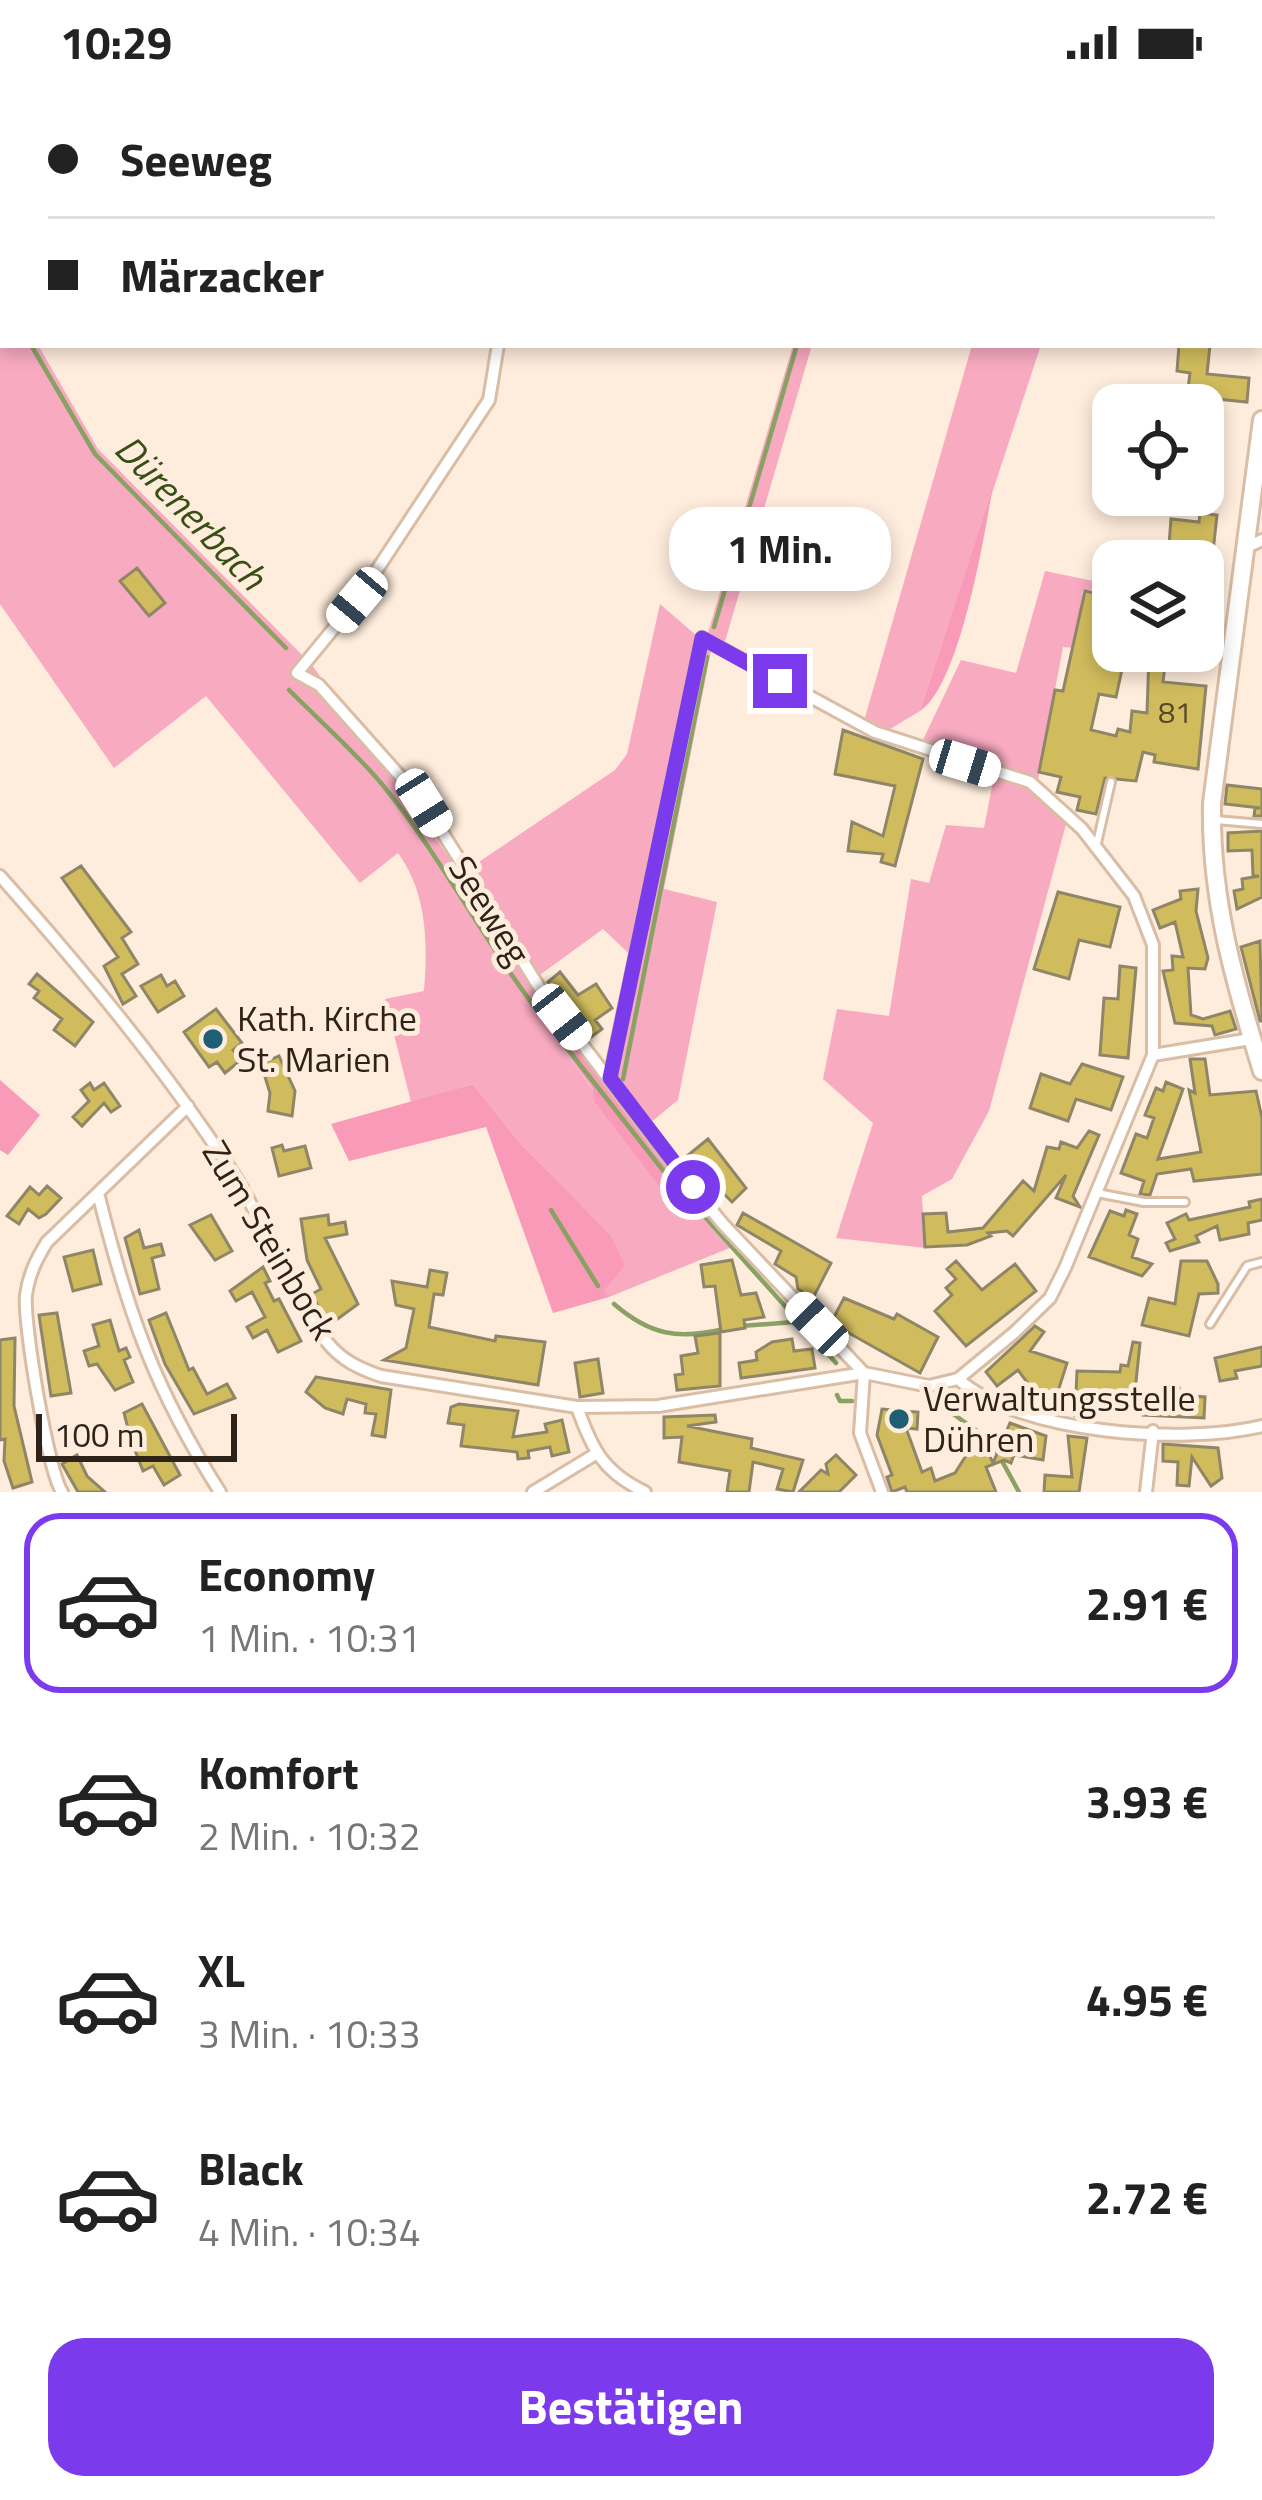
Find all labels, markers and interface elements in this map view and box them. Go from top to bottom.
text: 10:29 [60,8,172,76]
text: Seeweg [120,125,272,193]
text: Märzacker [120,241,324,309]
map controls [1092,384,1224,672]
button: locate [1092,384,1224,516]
water label: Dürenerbach [102,420,282,604]
callout: 1 Min. [669,507,891,591]
text: 1 Min. [727,519,833,578]
button: layers [1092,540,1224,672]
car [320,561,394,639]
route end [753,654,807,708]
house number: 81 [1158,689,1192,735]
car [925,735,1005,791]
car [390,763,458,843]
street label: Seeweg [435,844,545,975]
car [526,978,598,1056]
place label: Kath. Kirche St. Marien [237,990,417,1086]
marker: Kath. Kirche St. Marien [200,1026,226,1052]
street label: Zum Steinbock [189,1130,352,1350]
route start [666,1160,720,1214]
car [779,1286,855,1362]
place label: Verwaltungsstelle Dühren [923,1370,1196,1466]
marker: Verwaltungsstelle Dühren [886,1406,912,1432]
scale bar [36,1408,237,1461]
text: 100 m [54,1410,144,1460]
text: Economy [198,1540,375,1608]
icon: car [54,1549,162,1657]
text: 2.91 € [1086,1569,1208,1637]
text: 1 Min. · 10:31 [198,1608,421,1667]
text: Komfort [198,1738,359,1806]
icon: car [54,1747,162,1855]
text: 3.93 € [1086,1767,1208,1835]
text: 2 Min. · 10:32 [198,1806,421,1865]
text: XL [198,1936,245,2004]
icon: car [54,1945,162,2053]
text: 4.95 € [1086,1965,1208,2033]
text: 3 Min. · 10:33 [198,2004,421,2063]
text: Black [198,2134,304,2202]
icon: car [54,2143,162,2251]
text: 2.72 € [1086,2163,1208,2231]
text: 4 Min. · 10:34 [198,2202,421,2261]
button: Bestätigen [48,2338,1214,2476]

